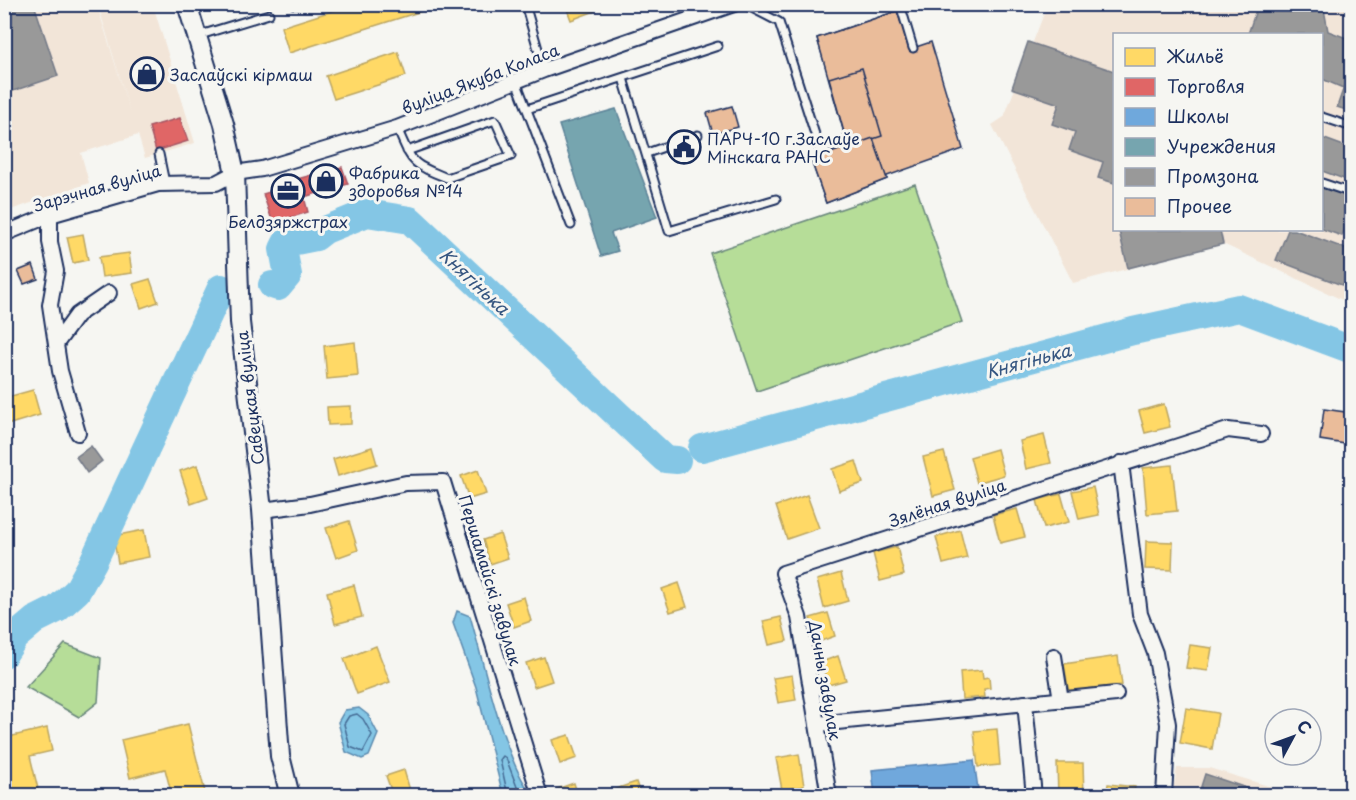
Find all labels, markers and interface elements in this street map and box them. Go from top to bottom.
legend [1113,33,1323,231]
street label: вуліца Якуба Коласа [398,37,562,119]
text: Жильё [1166,42,1224,69]
shop icon: Заслаўскі кірмаш [129,56,165,92]
place label: Заслаўскі кірмаш [170,62,313,86]
text: Торговля [1167,72,1245,99]
text: Школы [1167,102,1230,129]
place label: ПАРЧ-10 г.Заслаўе Мінскага РАНС [707,126,860,168]
public building icon: ПАРЧ-10 г.Заслаўе Мінскага РАНС [666,129,702,165]
text: Учреждения [1167,132,1276,159]
street label: Зарэчная вуліца [30,157,164,217]
place label: Фабрика здоровья №14 [348,160,463,202]
text: Промзона [1167,162,1259,189]
shop icon: Фабрика здоровья №14 [308,163,344,199]
office icon: Белдзяржстрах [270,173,306,209]
text: Прочее [1167,192,1232,219]
place label: Белдзяржстрах [228,209,348,233]
water label: Княгінька [434,241,517,321]
street label: Савецкая вуліца [229,329,269,466]
water label: Княгінька [982,335,1074,384]
street label: Зялёная вуліца [885,472,1009,532]
street label: Першамайскі завулак [454,492,529,669]
street label: Дачны завулак [803,617,848,742]
north arrow [1263,707,1323,767]
text: С [1292,714,1318,739]

